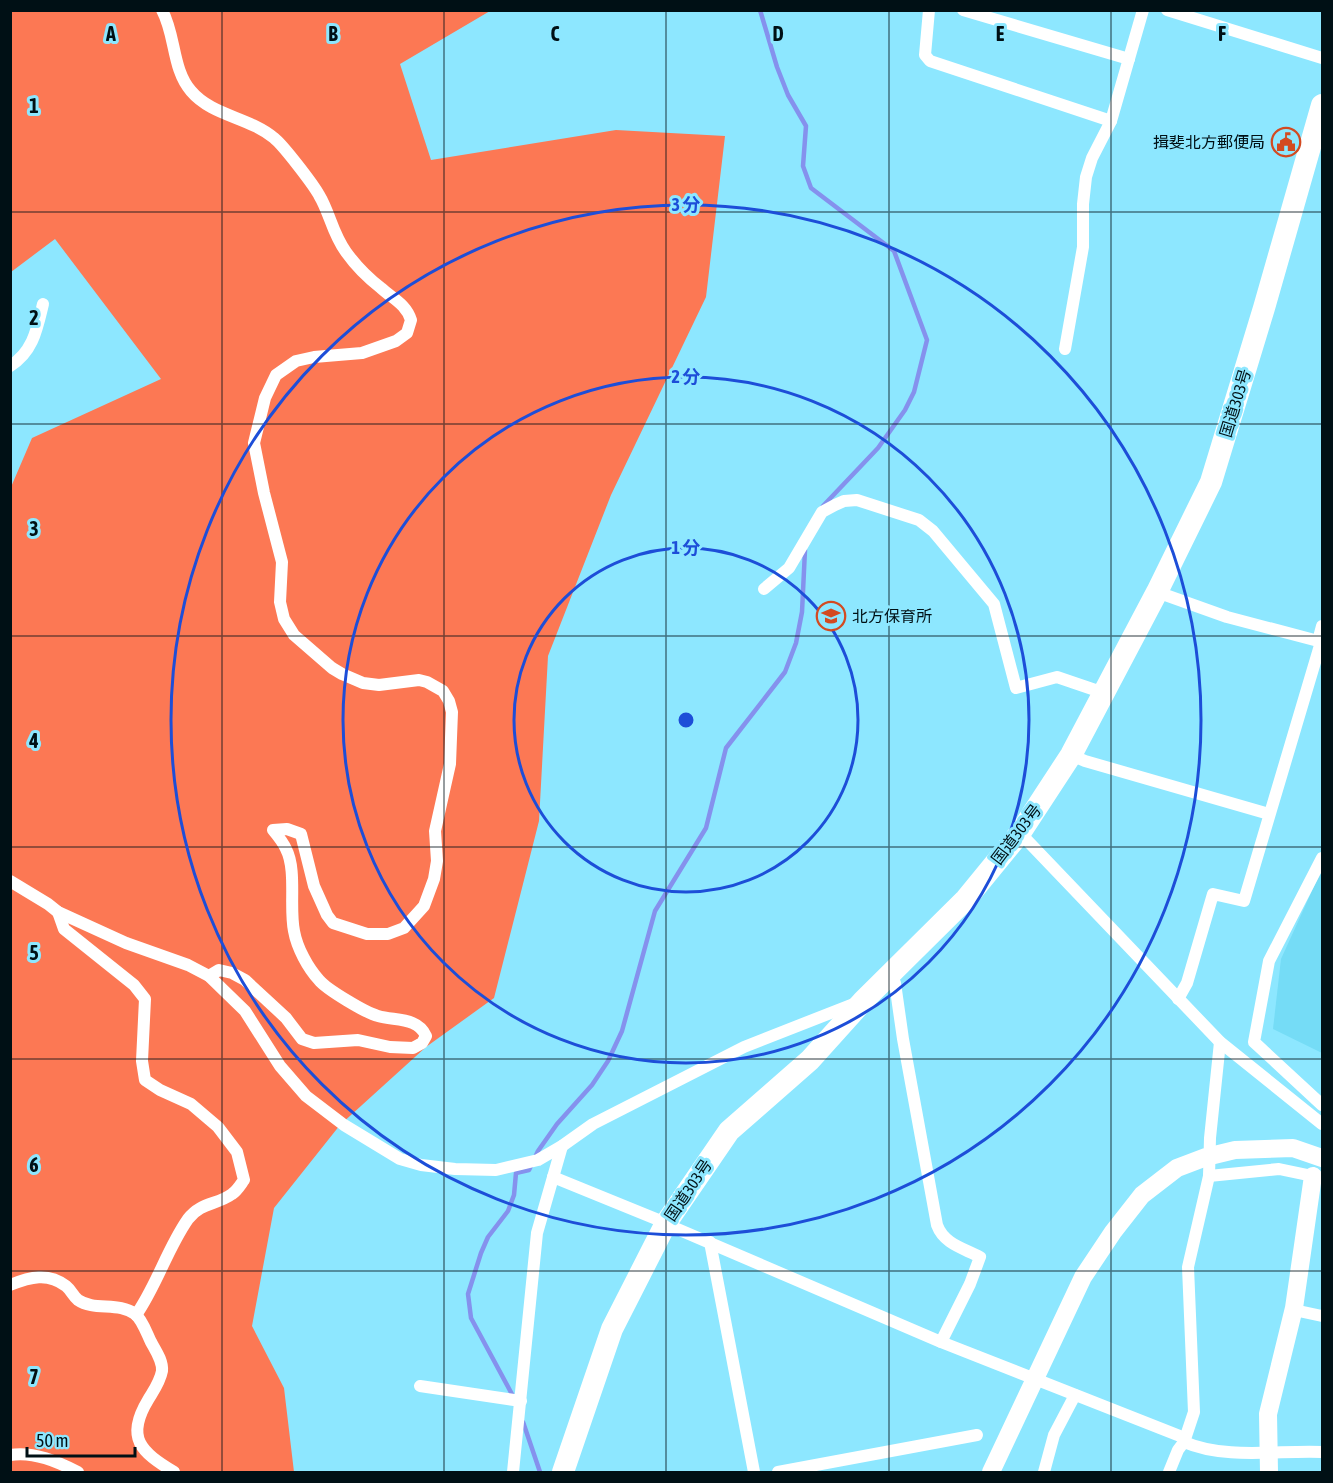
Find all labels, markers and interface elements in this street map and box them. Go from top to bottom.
text: A [105,22,116,45]
text: B [328,22,338,45]
text: C [551,22,560,45]
text: D [772,22,784,45]
text: E [996,22,1005,45]
text: F [1218,22,1226,45]
text: 1 [29,94,39,117]
public building icon: 揖斐北方郵便局 [1270,126,1302,158]
place label: 揖斐北方郵便局 [1153,133,1265,151]
text: 3 分 [672,194,700,215]
text: 2 [29,306,39,329]
text: 2 分 [672,366,700,387]
street label: 国道303号 [1216,367,1254,439]
text: 3 [29,517,39,540]
text: 1 分 [672,537,700,558]
school or university icon: 北方保育所 [815,600,847,632]
place label: 北方保育所 [852,607,932,625]
centre of rings [676,710,696,730]
text: 4 [28,729,39,752]
street label: 国道303号 [988,800,1044,868]
text: 5 [29,941,39,964]
text: 6 [29,1153,39,1176]
street label: 国道303号 [661,1156,715,1224]
text: 7 [29,1365,39,1388]
scale bar [27,1420,135,1458]
text: 50 m [36,1430,68,1451]

